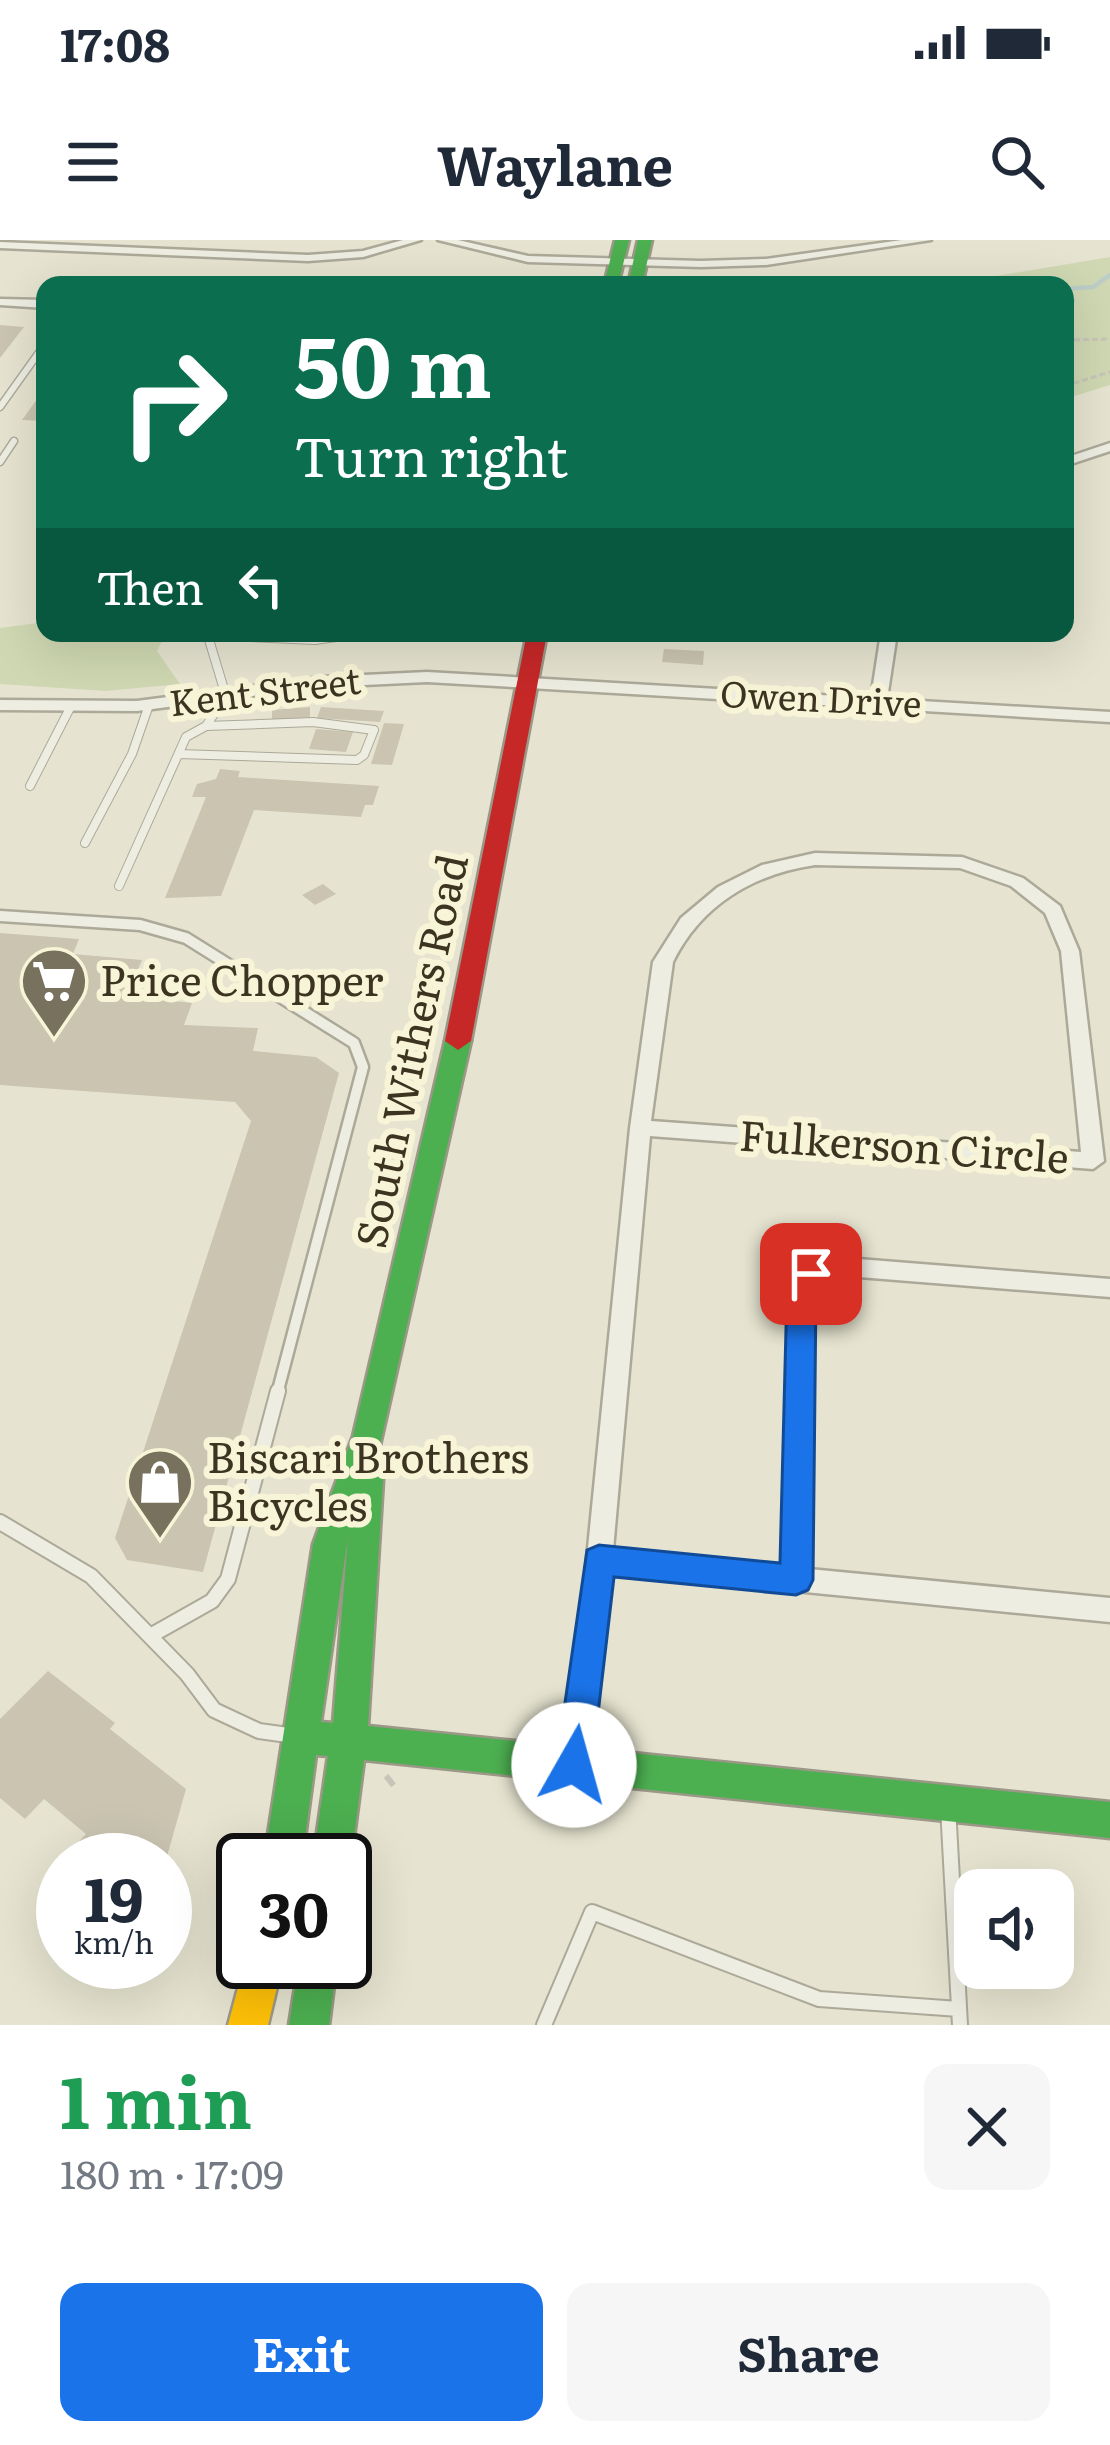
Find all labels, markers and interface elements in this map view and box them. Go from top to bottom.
text: 17:08 [60,9,170,76]
text: Waylane [437,122,673,203]
icon: menu [60,129,126,195]
icon: search [984,129,1050,195]
text: 50 m [294,299,492,424]
icon: right [96,324,252,480]
text: Turn right [294,413,568,494]
text: Then [96,552,204,619]
icon: left [228,552,294,618]
street label: Kent Street [166,651,364,728]
street label: Owen Drive [719,665,923,728]
street label: South Withers Road [337,848,481,1253]
supermarket icon: Price Chopper [19,946,89,1040]
place label: Price Chopper [100,947,384,1009]
street label: Fulkerson Circle [737,1102,1071,1186]
pin [760,1223,862,1325]
icon: arrive [778,1241,844,1307]
place label: Biscari Brothers Bicycles [207,1424,529,1534]
shop icon: Biscari Brothers Bicycles [125,1447,195,1541]
position arrow [511,1702,637,1828]
speed limit sign: 30 [216,1833,372,1989]
text: 19 [84,1851,144,1940]
map controls [954,1869,1074,1989]
button: sound [954,1869,1074,1989]
text: km/h [74,1919,154,1963]
text: 1 min [60,2044,252,2151]
button: close [924,2064,1050,2190]
text: 180 m · 17:09 [60,2143,284,2201]
button: Exit [60,2283,543,2421]
button: Share [567,2283,1050,2421]

